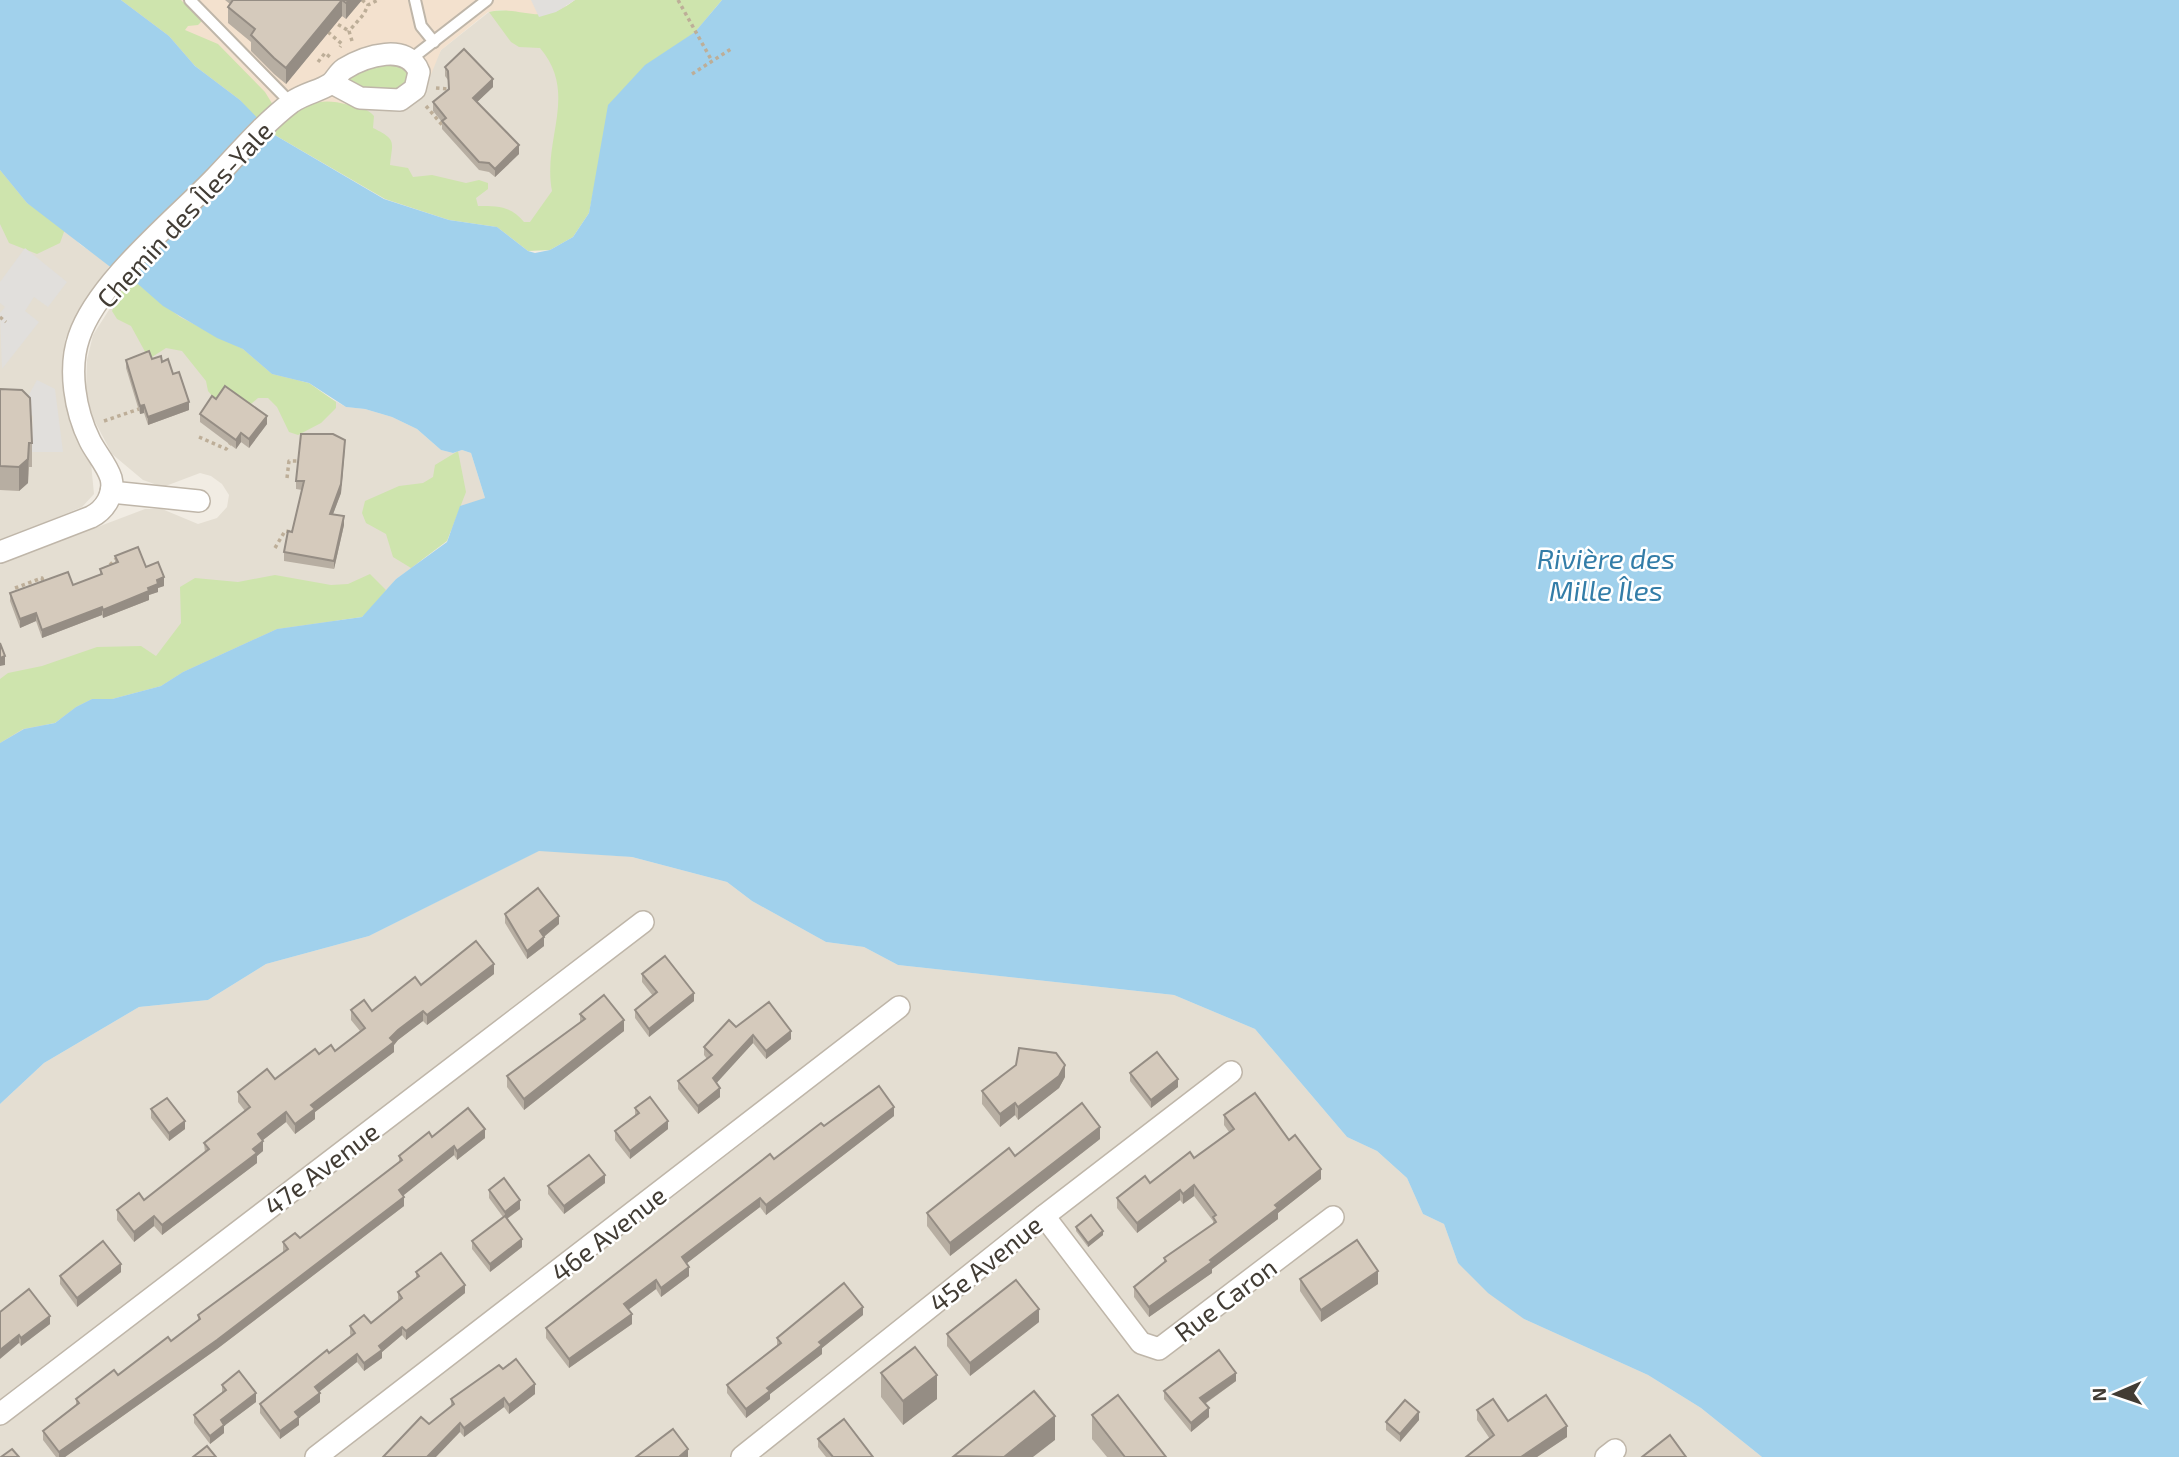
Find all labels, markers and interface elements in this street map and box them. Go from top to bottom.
street label: Chemin des Îles-Yale [90,114,278,314]
water label: Rivière des Mille Îles [1537,541,1675,607]
street label: 47e Avenue [258,1115,384,1221]
street label: 46e Avenue [544,1179,672,1287]
street label: 45e Avenue [922,1208,1048,1318]
street label: Rue Caron [1168,1251,1282,1347]
north arrow [2081,1359,2151,1429]
text: N [2087,1387,2110,1402]

